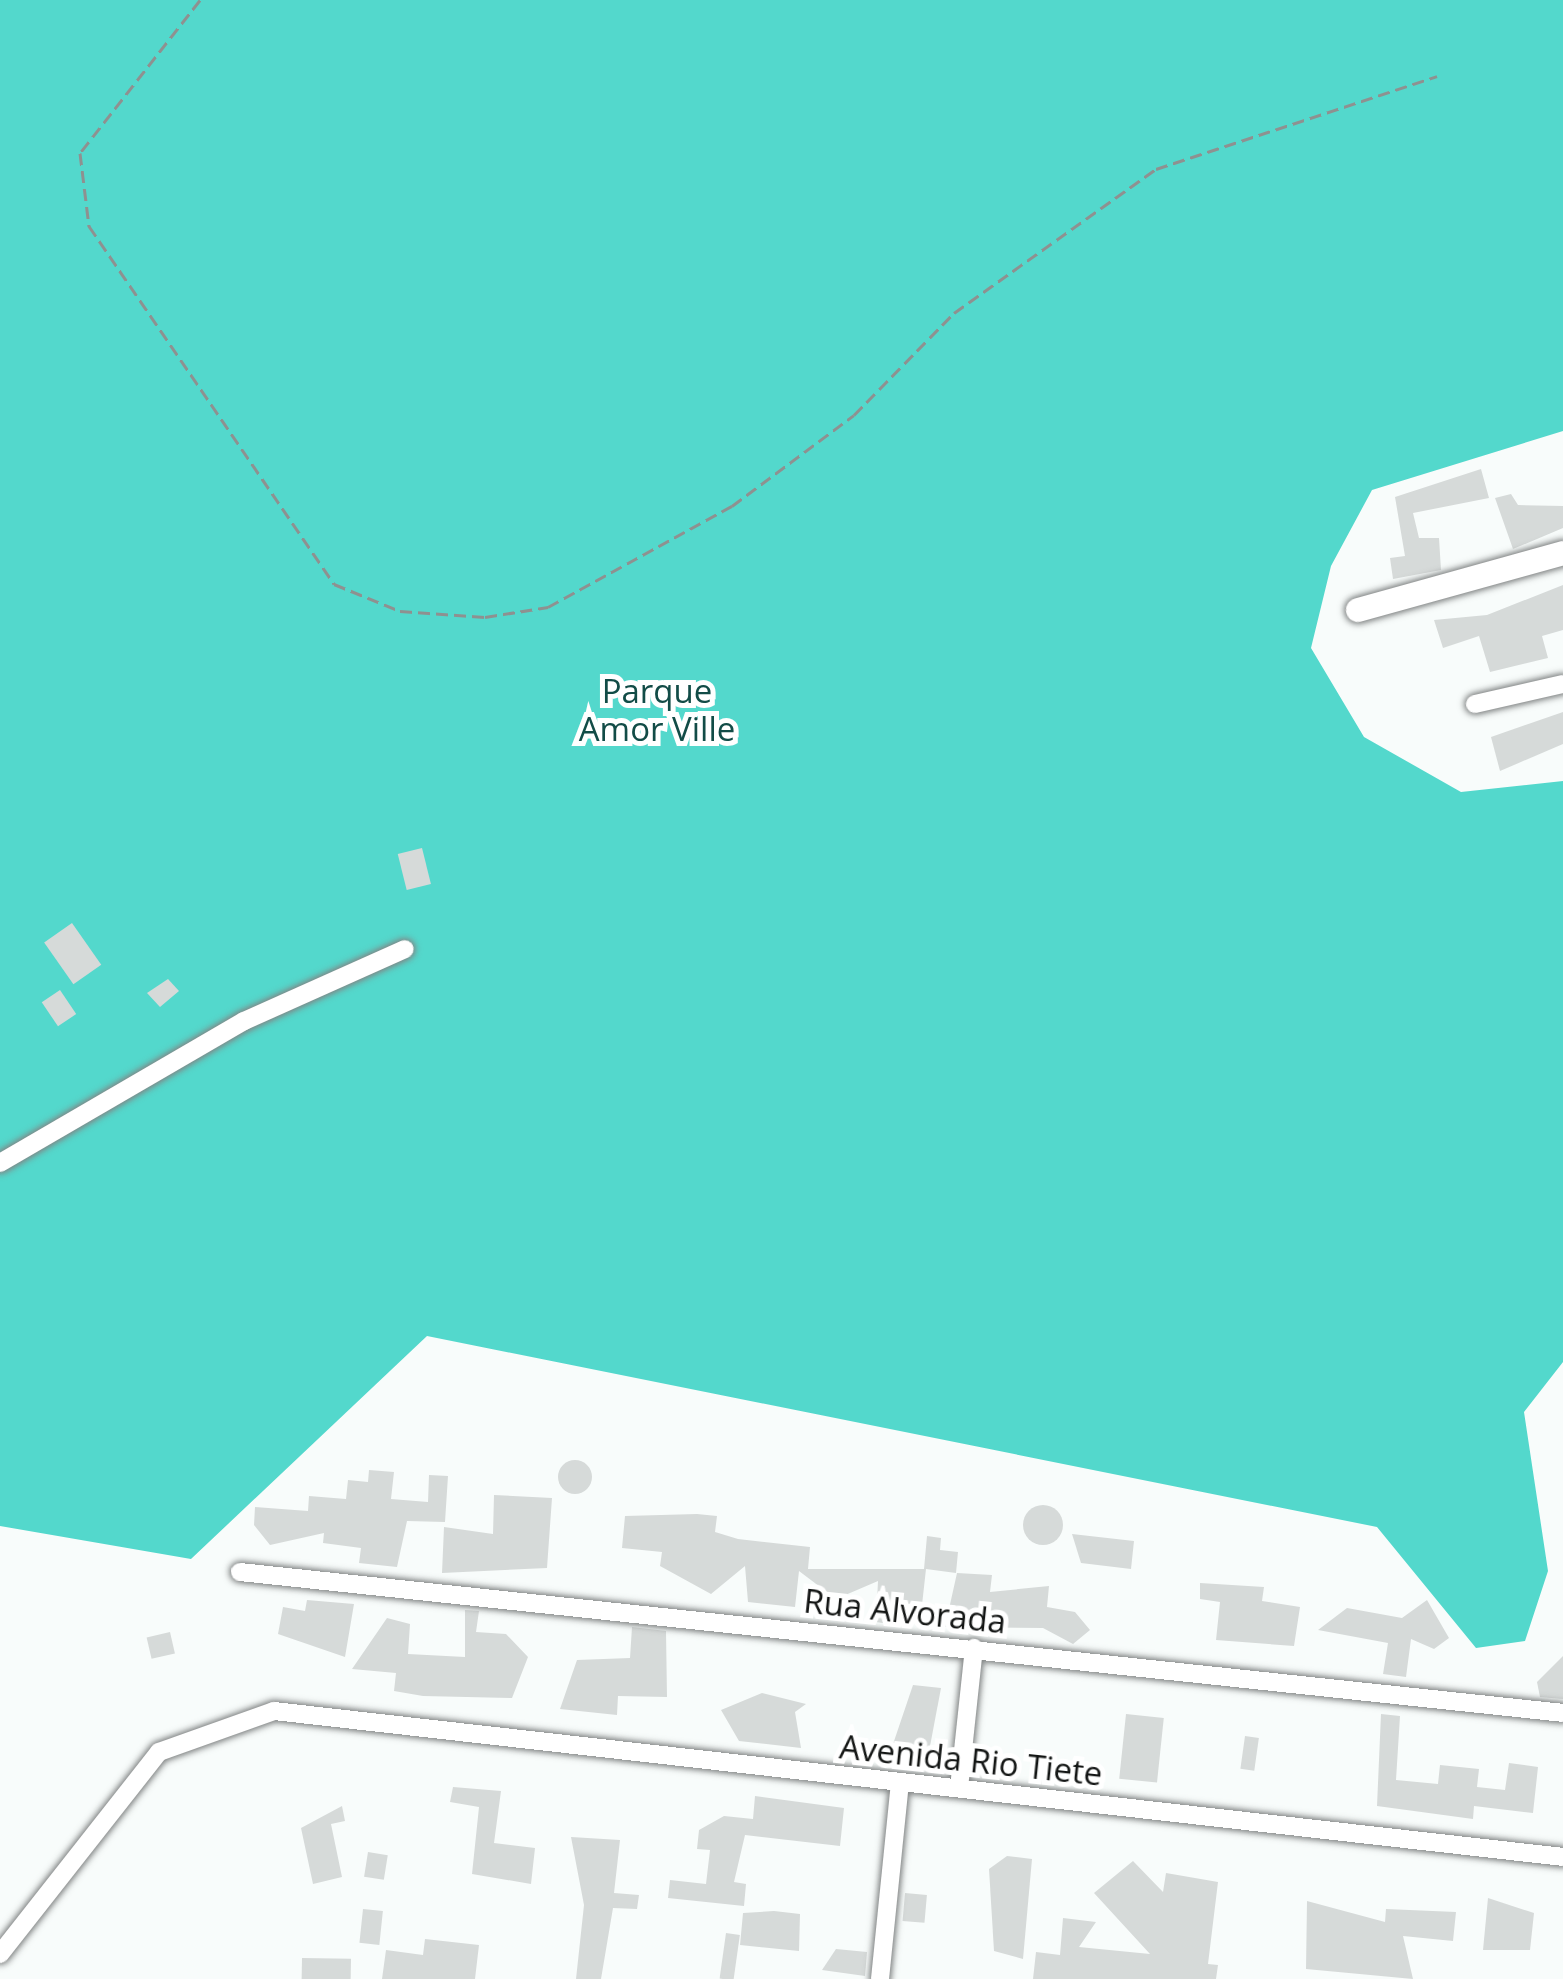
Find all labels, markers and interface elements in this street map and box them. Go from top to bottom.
park label: Parque Amor Ville [579,671,735,749]
street label: Rua Alvorada [802,1581,1008,1641]
street label: Avenida Rio Tiete [838,1727,1104,1793]

